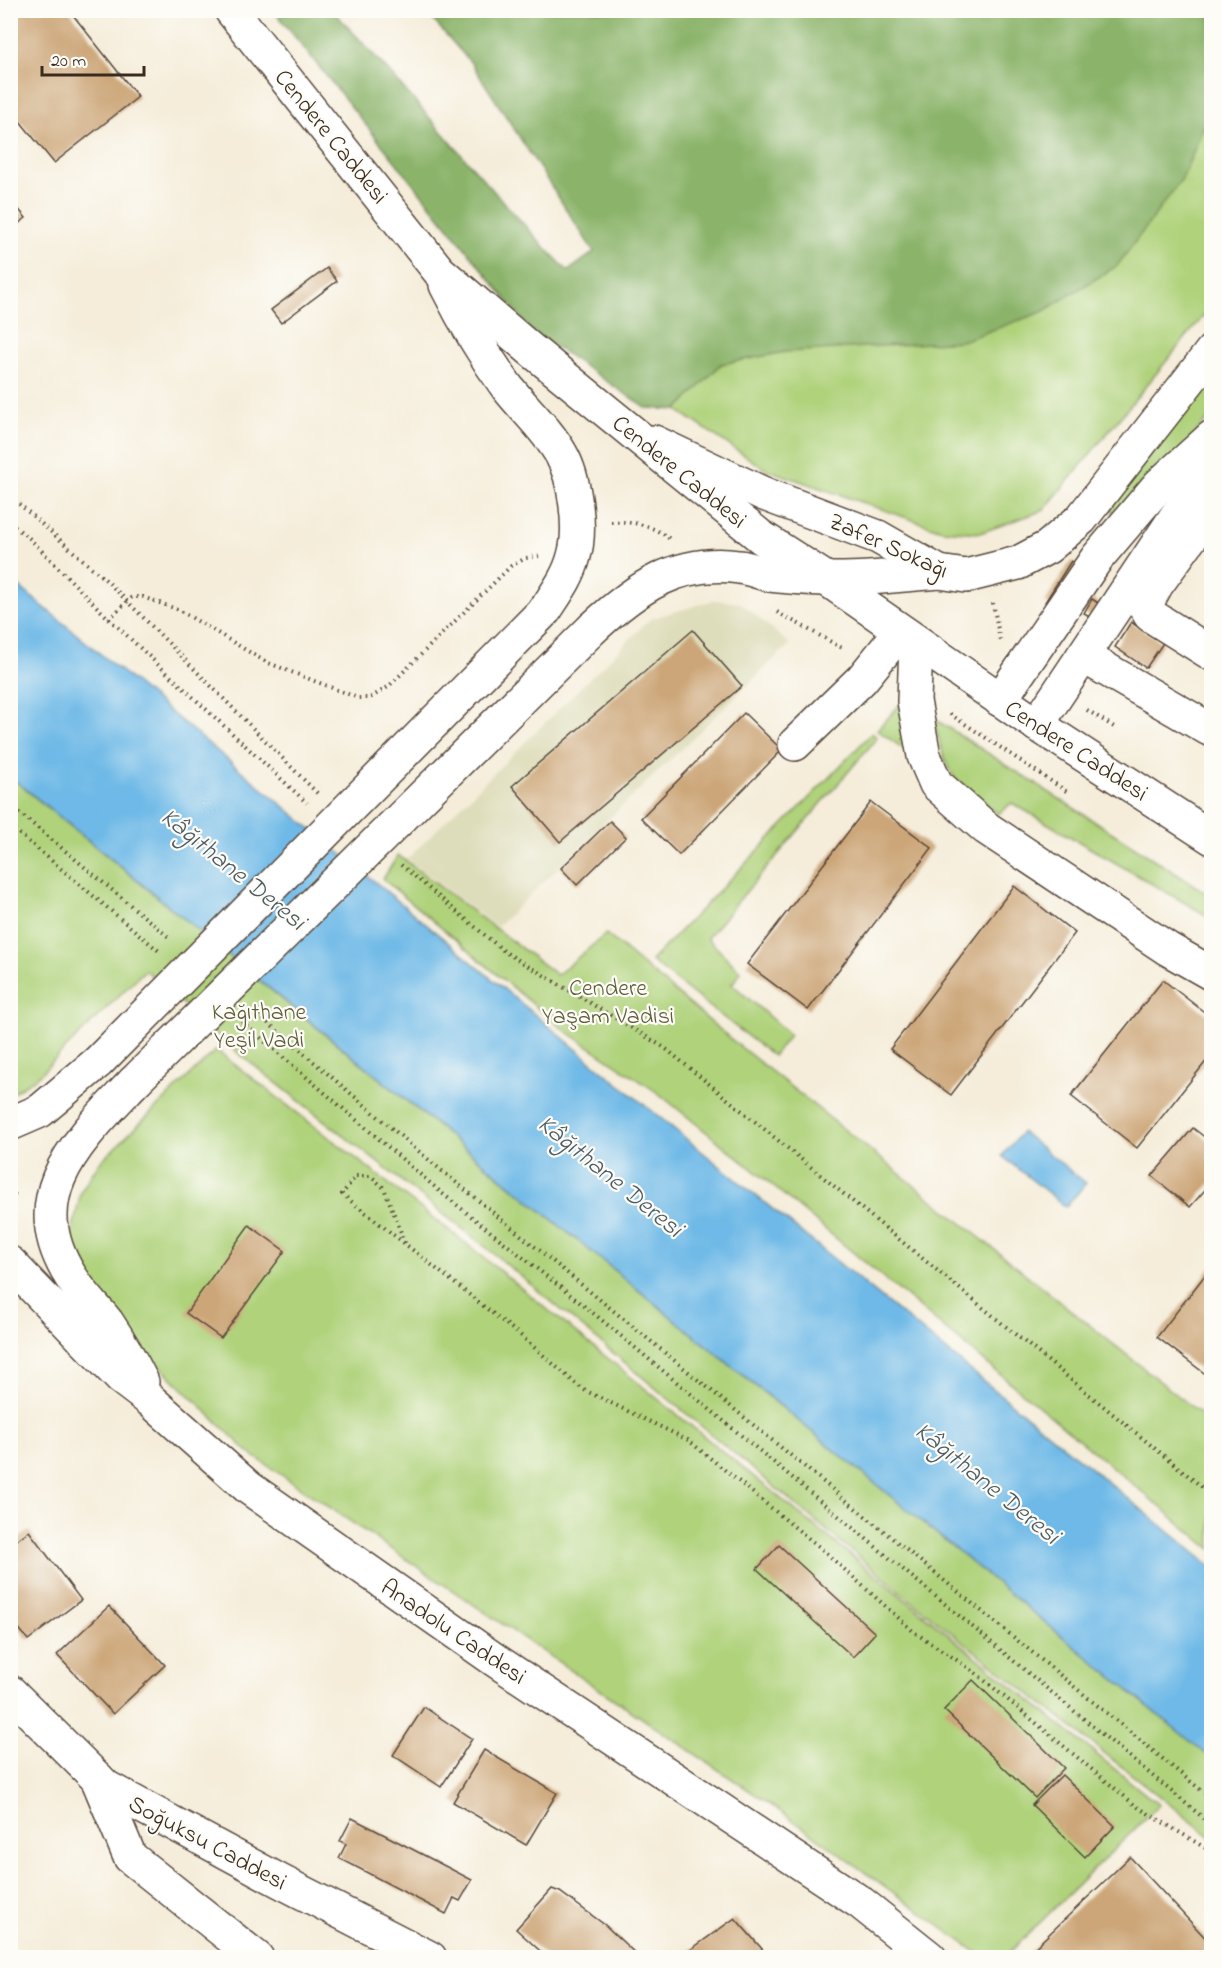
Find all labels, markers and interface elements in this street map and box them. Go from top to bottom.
scale bar [42,39,144,77]
text: 20 m [51,49,86,75]
street label: Cendere Caddesi [265,63,395,213]
street label: Cendere Caddesi [603,408,753,538]
street label: Zafer Sokağı [823,505,953,589]
street label: Cendere Caddesi [997,693,1154,812]
water label: Kâğıthane Deresi [151,800,315,942]
park label: Cendere Yaşam Vadisi [542,972,674,1035]
park label: Kağıthane Yeşil Vadi [212,996,307,1059]
water label: Kâğıthane Deresi [528,1107,692,1249]
water label: Kâğıthane Deresi [905,1414,1069,1556]
street label: Anadolu Caddesi [373,1571,532,1695]
street label: Soğuksu Caddesi [121,1788,292,1901]

